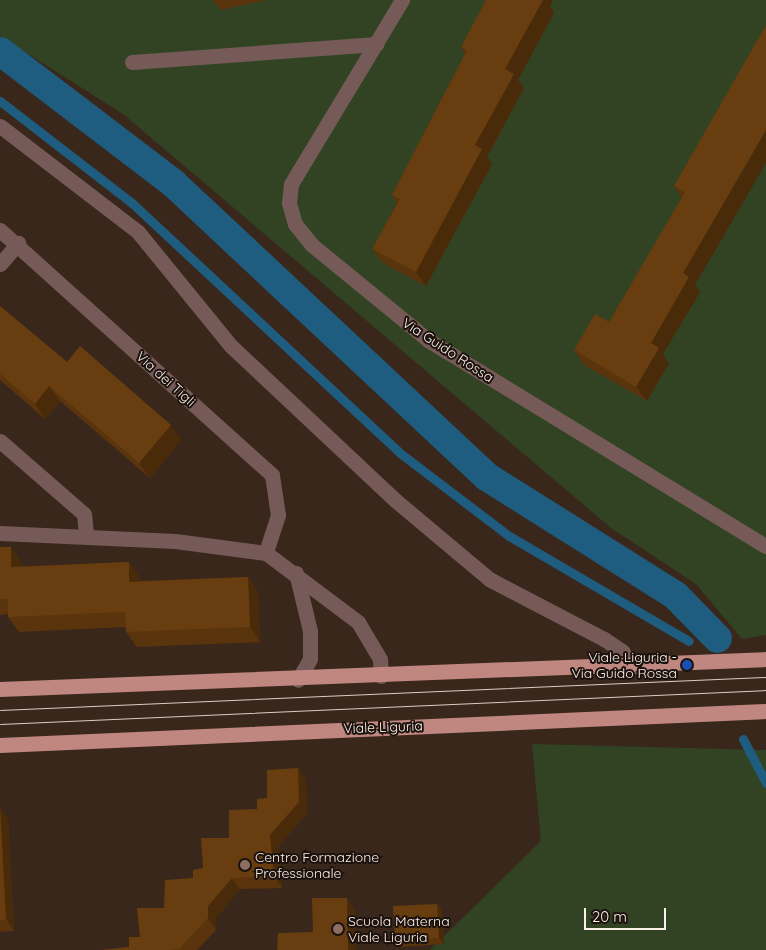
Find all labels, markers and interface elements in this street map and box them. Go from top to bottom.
street label: Via Guido Rossa [399,314,497,386]
street label: Via dei Tigli [133,348,199,410]
place label: Viale Liguria - Via Guido Rossa [571,649,677,682]
marker: Viale Liguria - Via Guido Rossa [681,659,693,671]
street label: Viale Liguria [343,717,423,737]
place label: Centro Formazione Professionale [255,849,379,882]
marker: Centro Formazione Professionale [239,859,251,871]
scale bar [586,898,668,930]
text: 20 m [592,907,627,926]
place label: Scuola Materna Viale Liguria [348,913,450,946]
marker: Scuola Materna Viale Liguria [332,923,344,935]

